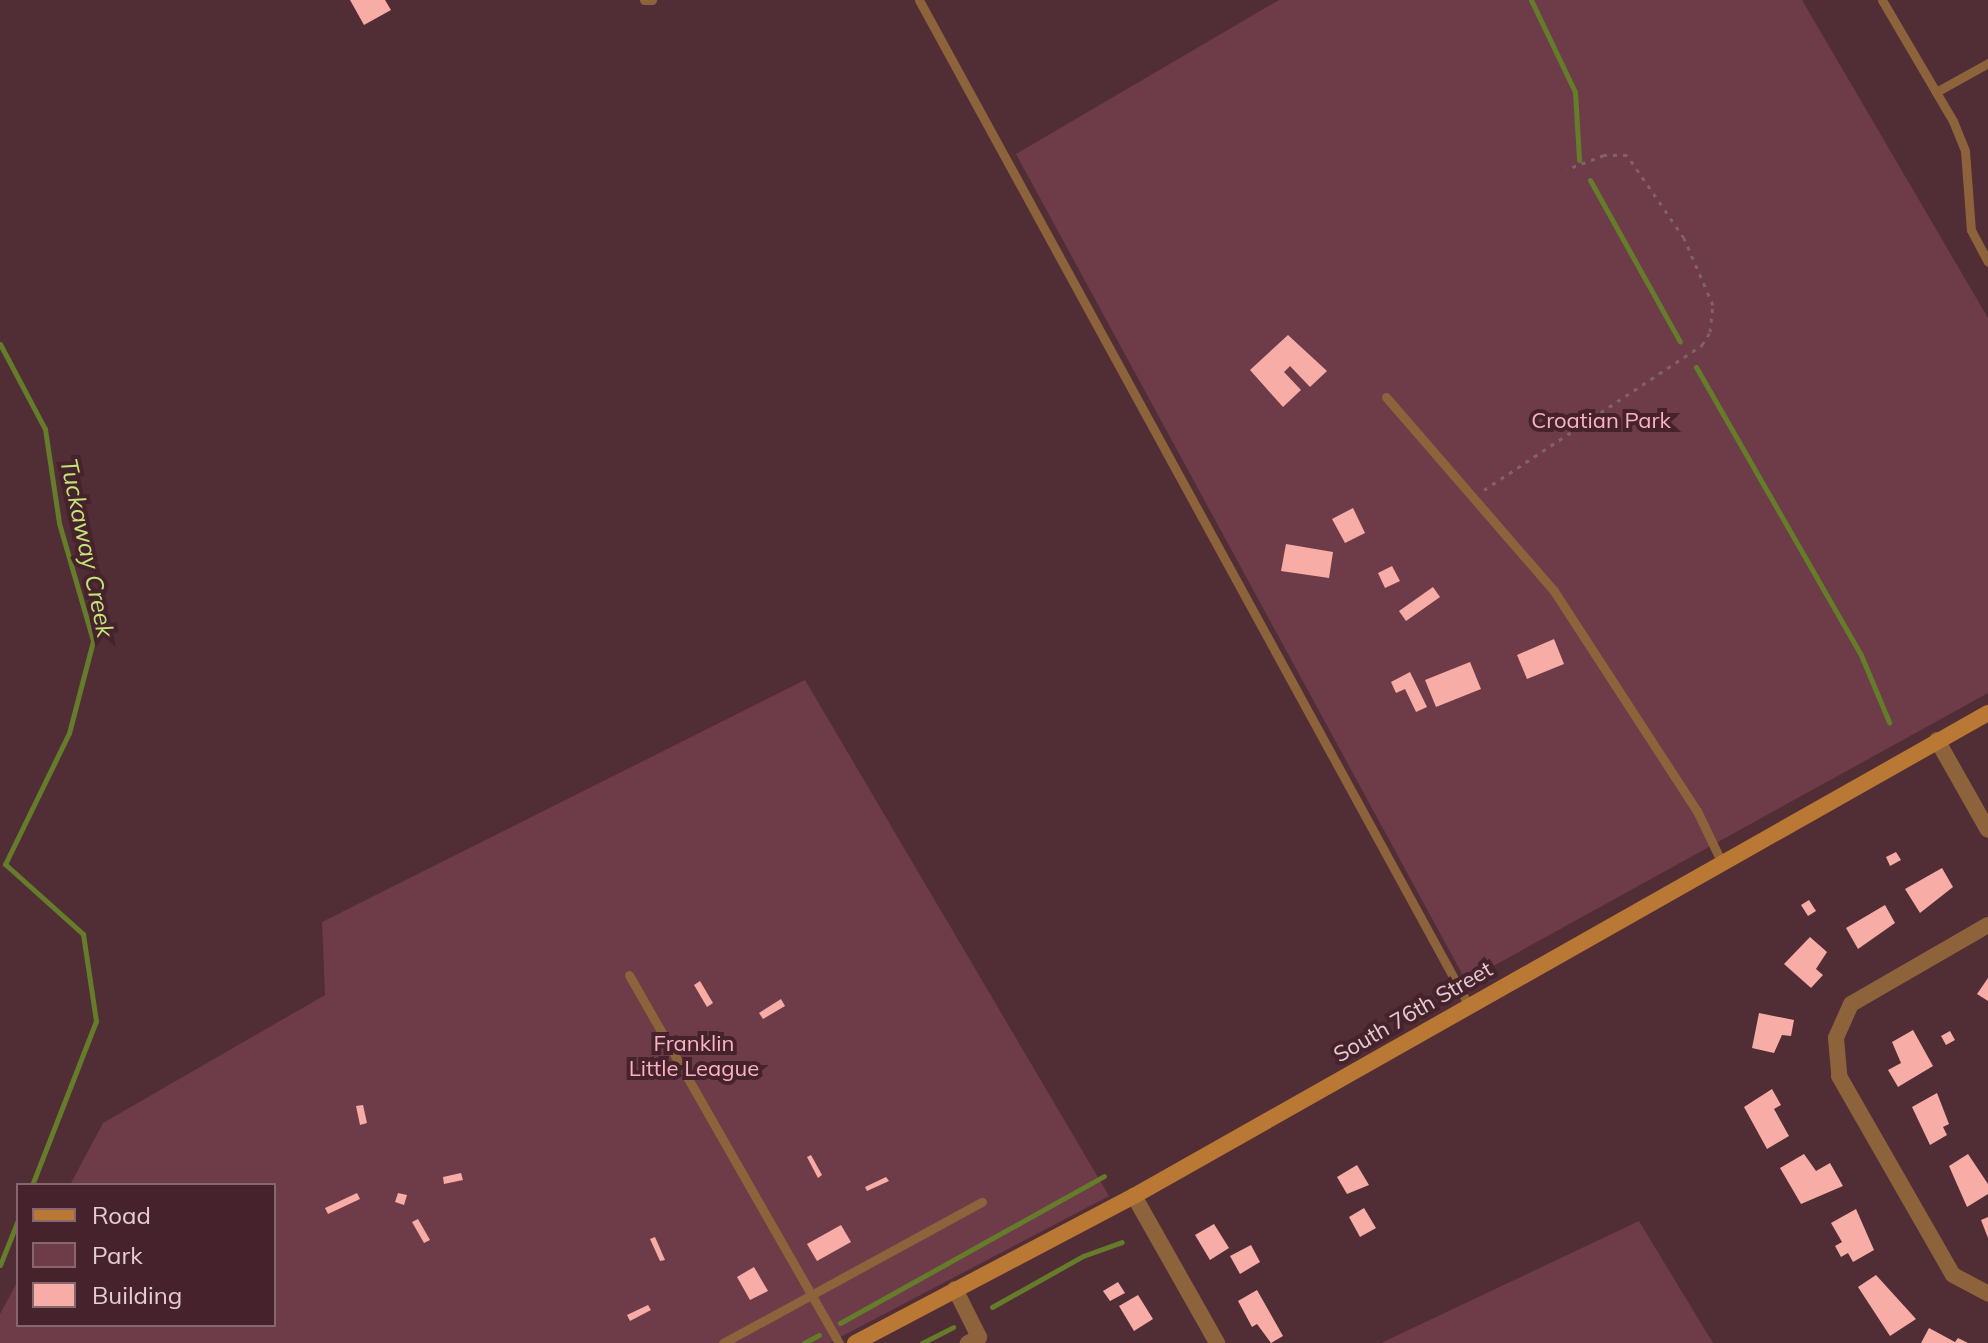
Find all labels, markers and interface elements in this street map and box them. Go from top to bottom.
park label: Croatian Park [1531,408,1671,434]
water label: Tuckaway Creek [54,456,120,640]
street label: South 76th Street [1329,956,1497,1068]
park label: Franklin Little League [629,1030,759,1082]
legend [16,1183,276,1327]
text: Road [92,1200,151,1230]
text: Park [92,1240,143,1270]
text: Building [92,1280,182,1310]

